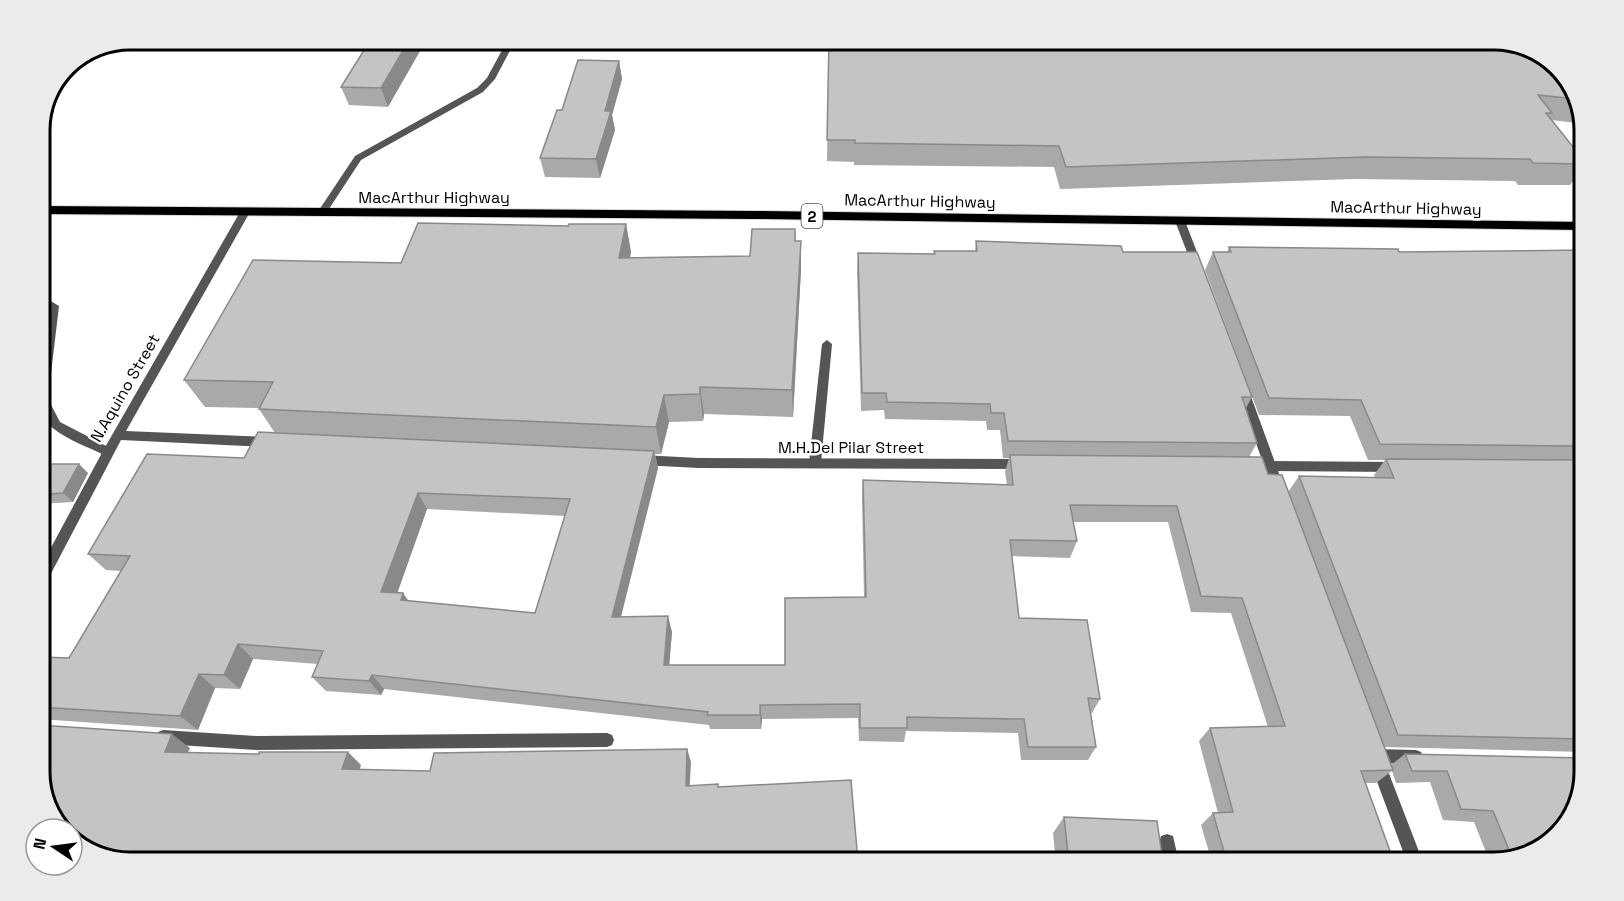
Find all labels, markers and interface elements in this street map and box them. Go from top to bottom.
street label: MacArthur Highway [358,187,510,208]
street label: MacArthur Highway [844,189,996,213]
street label: MacArthur Highway [1330,196,1482,220]
road number: 2 [802,204,822,228]
street label: N.Aquino Street [86,330,164,446]
street label: M.H.Del Pilar Street [778,437,924,458]
north arrow [24,817,84,877]
text: N [28,836,51,851]

